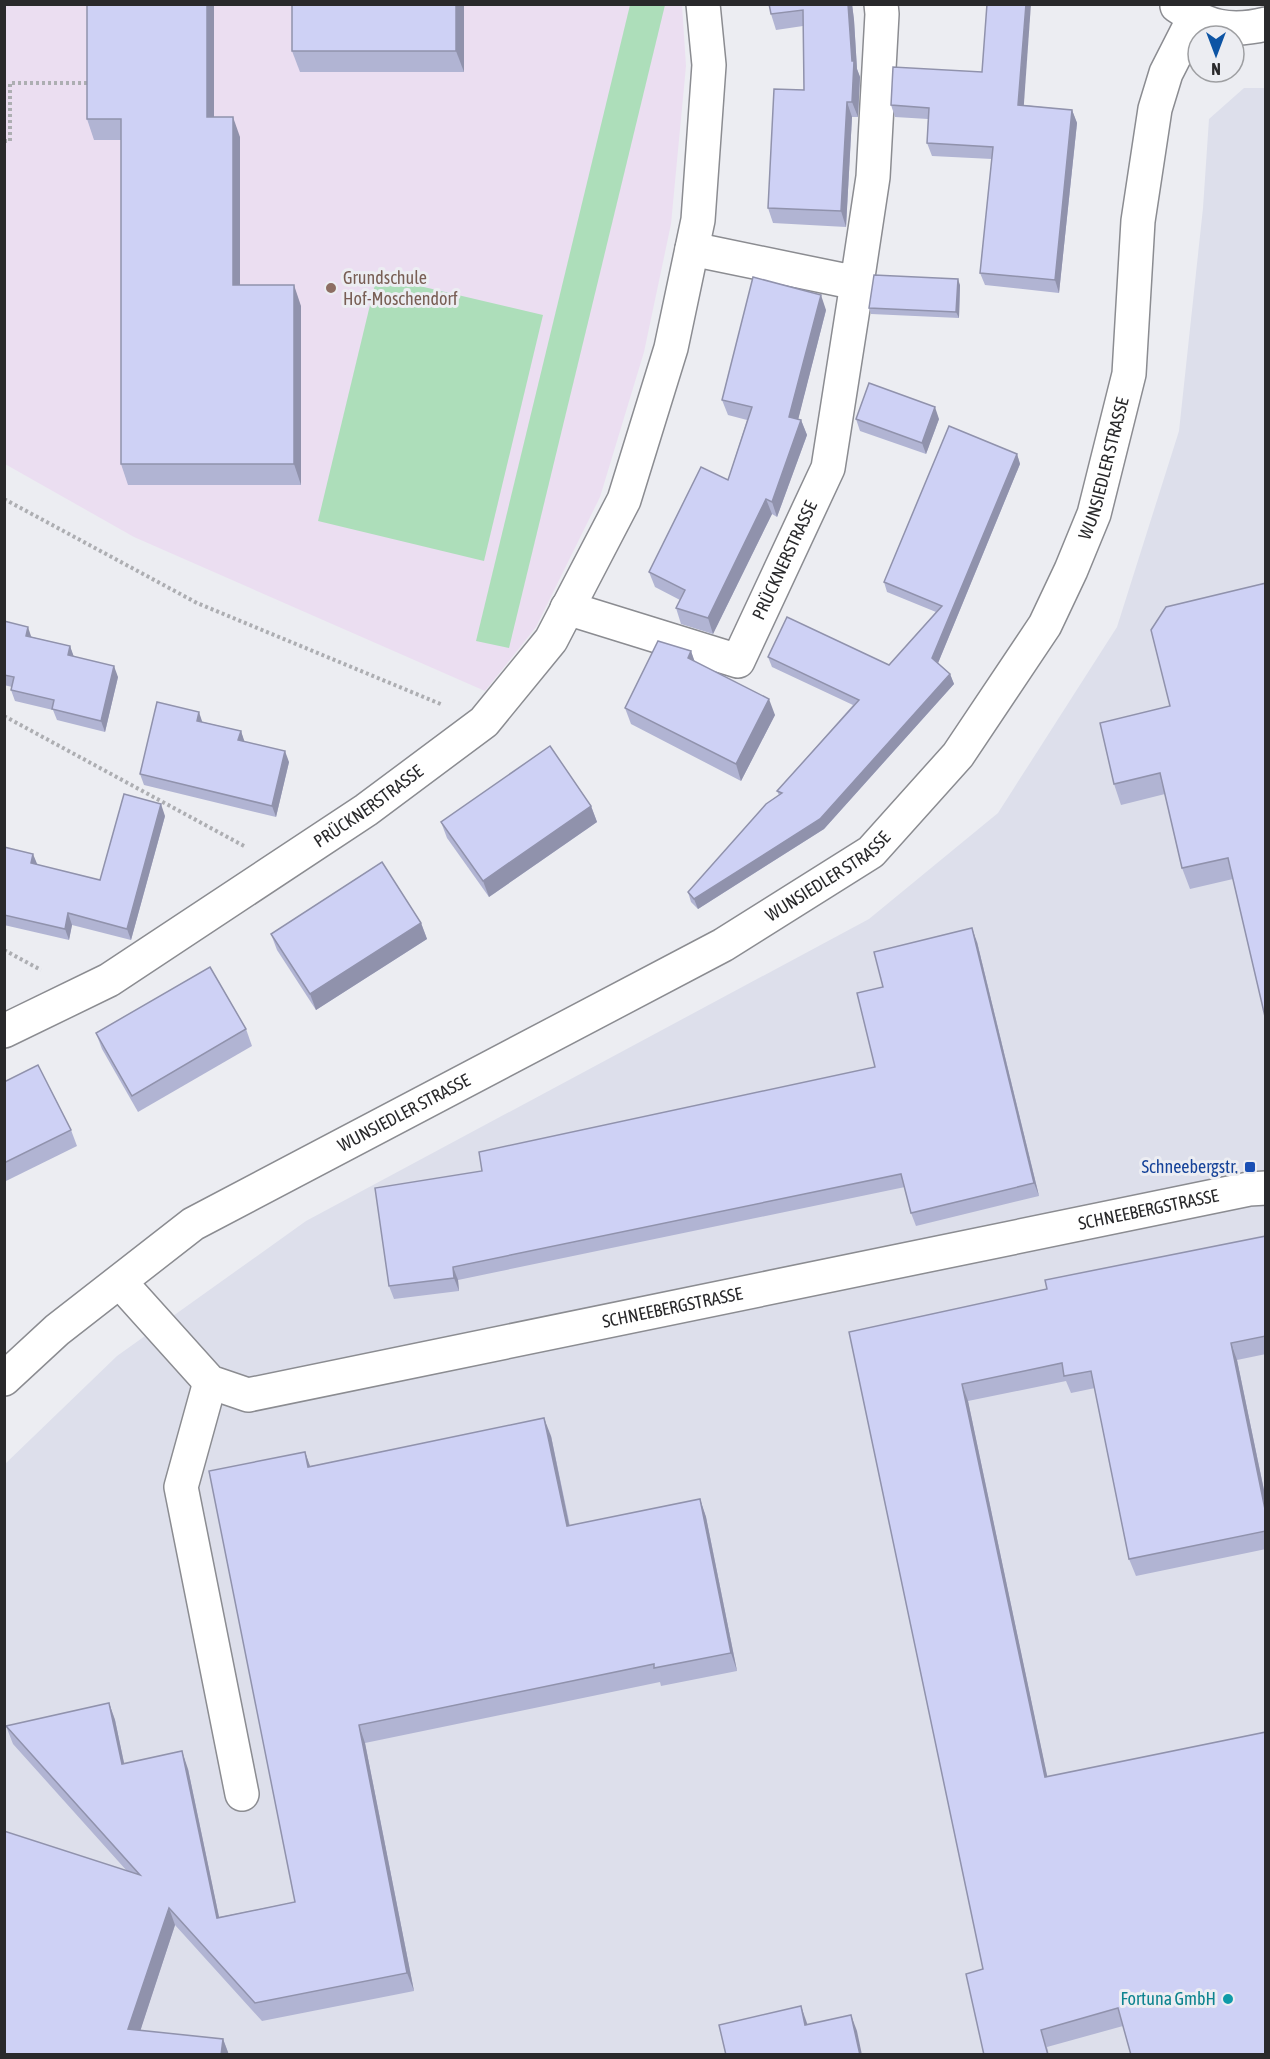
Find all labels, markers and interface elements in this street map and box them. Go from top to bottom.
north arrow [1186,24,1246,84]
text: N [1211,60,1221,78]
place label: Grundschule Hof-Moschendorf [343,267,458,309]
marker: Grundschule Hof-Moschendorf [324,281,338,295]
street label: WUNSIEDLER STRASSE [1074,395,1133,542]
street label: PRÜCKNERSTRASSE [748,497,821,623]
street label: PRÜCKNERSTRASSE [310,760,427,852]
street label: WUNSIEDLER STRASSE [761,827,895,926]
street label: WUNSIEDLER STRASSE [334,1069,474,1156]
place label: Schneebergstr. [1142,1156,1238,1177]
marker: Schneebergstr. [1243,1160,1257,1174]
street label: SCHNEEBERGSTRASSE [1076,1184,1221,1234]
street label: SCHNEEBERGSTRASSE [600,1282,745,1332]
place label: Fortuna GmbH [1121,1988,1216,2009]
marker: Fortuna GmbH [1221,1992,1235,2006]

